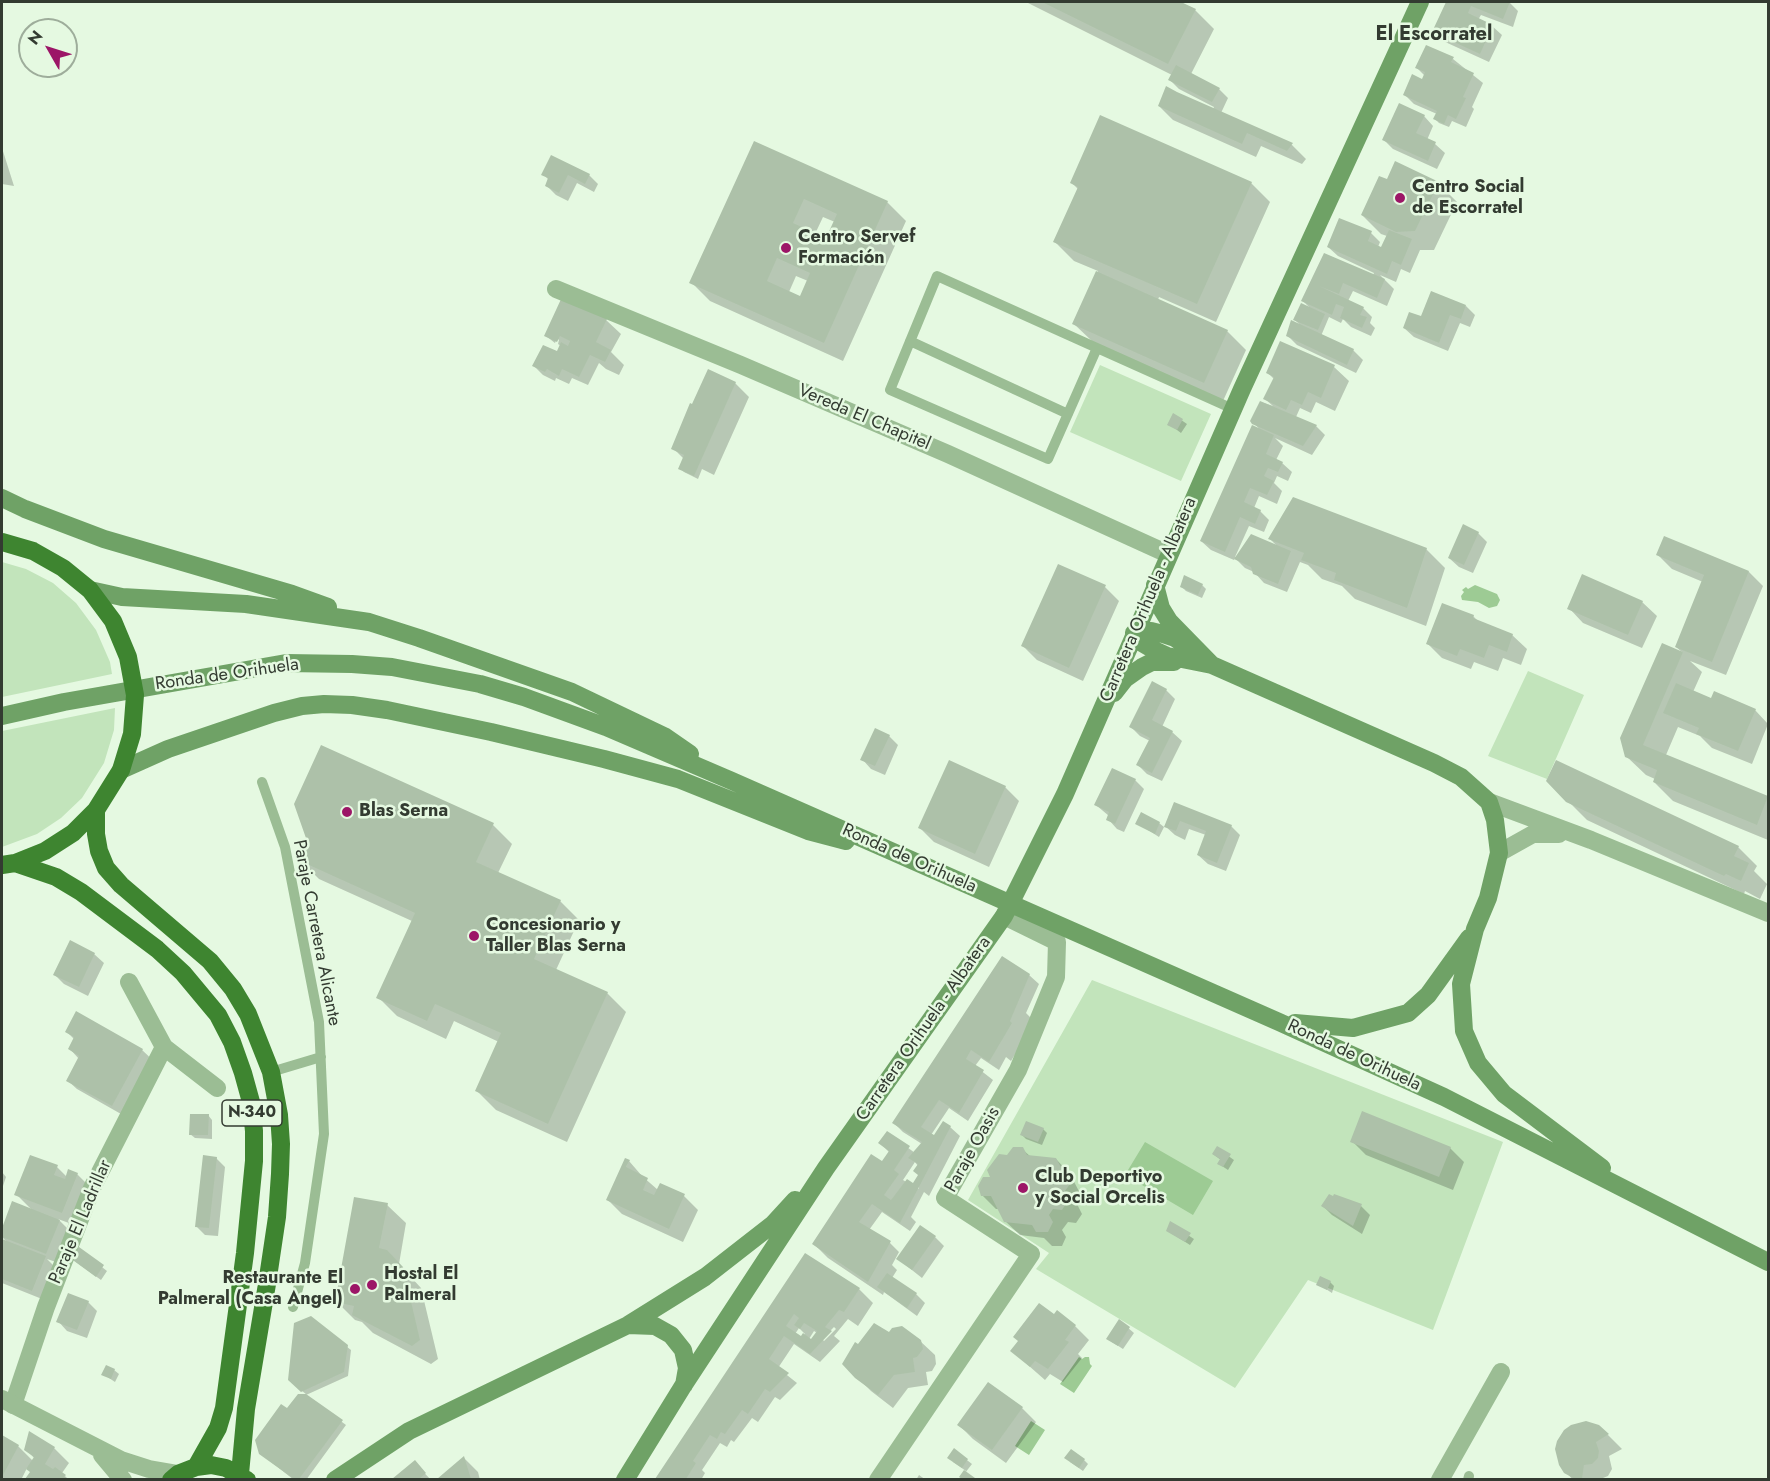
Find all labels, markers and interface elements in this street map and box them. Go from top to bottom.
north arrow [18,18,78,78]
district label: El Escorratel [1376,23,1492,47]
text: N [22,25,48,50]
place label: Centro Social de Escorratel [1412,177,1524,219]
marker: Centro Social de Escorratel [1393,191,1407,205]
place label: Centro Servef Formación [798,227,915,270]
marker: Centro Servef Formación [779,241,793,255]
street label: Vereda El Chapitel [795,380,933,456]
street label: Carretera Orihuela - Albatera [1096,494,1202,706]
street label: Ronda de Orihuela [154,654,300,696]
place label: Blas Serna [359,801,448,823]
marker: Blas Serna [340,805,354,819]
street label: Ronda de Orihuela [839,820,979,898]
street label: Paraje Carretera Alicante [287,838,345,1028]
place label: Concesionario y Taller Blas Serna [486,915,626,958]
marker: Concesionario y Taller Blas Serna [467,929,481,943]
street label: Carretera Orihuela - Albatera [852,933,996,1125]
street label: Ronda de Orihuela [1284,1016,1424,1096]
road number: N-340 [222,1100,282,1126]
street label: Paraje Oasis [941,1104,1005,1196]
street label: Paraje El Ladrillar [45,1157,117,1287]
place label: Club Deportivo y Social Orcelis [1035,1167,1165,1210]
marker: Club Deportivo y Social Orcelis [1016,1181,1030,1195]
place label: Hostal El Palmeral [384,1264,458,1306]
place label: Restaurante El Palmeral (Casa Angel) [158,1268,343,1310]
marker: Hostal El Palmeral [365,1278,379,1292]
marker: Restaurante El Palmeral (Casa Angel) [348,1282,362,1296]

